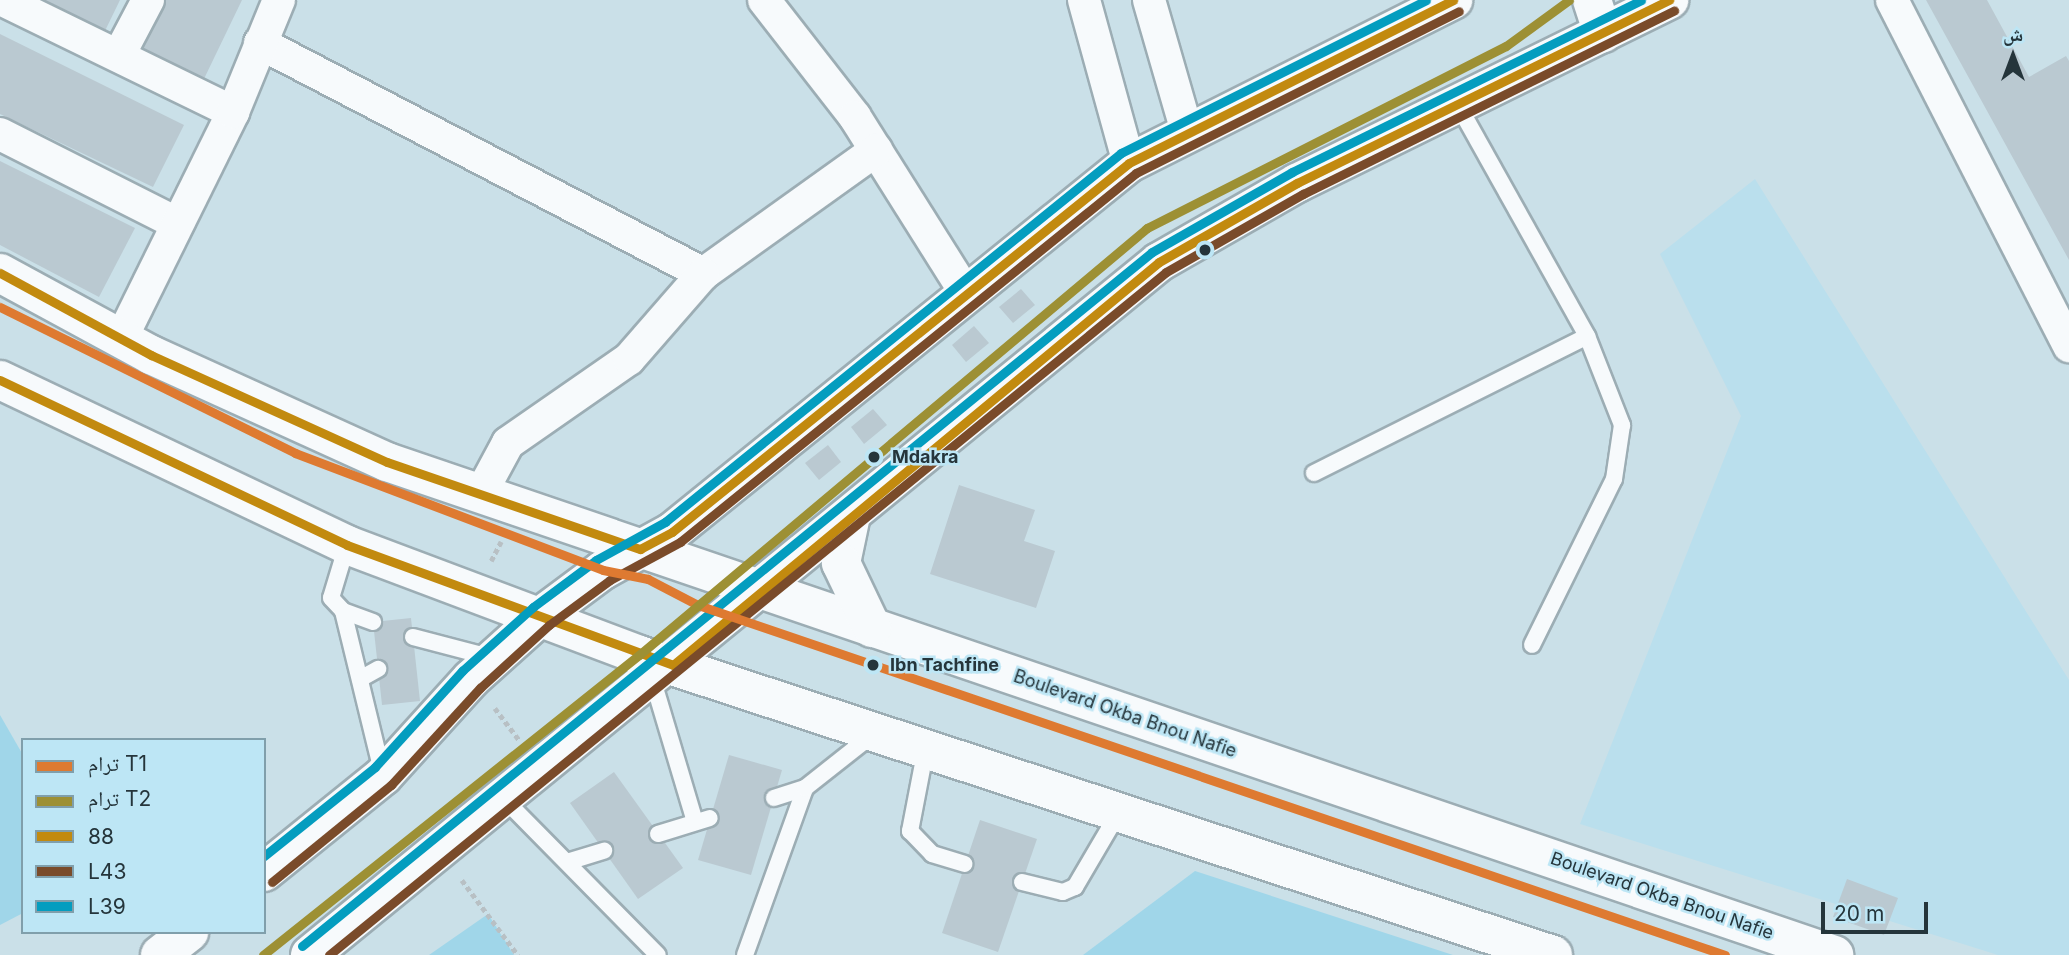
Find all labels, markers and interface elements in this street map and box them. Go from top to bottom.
north arrow [1978,21,2048,91]
text: ش [2003,23,2023,46]
unlabelled marker [1198,243,1212,257]
marker: Mdakra [863,446,885,468]
place label: Mdakra [892,446,959,468]
marker: Ibn Tachfine [862,654,884,676]
place label: Ibn Tachfine [890,654,999,676]
street label: Boulevard Okba Bnou Nafie [1011,666,1239,762]
legend [21,738,266,934]
text: ترام T1 [88,751,147,776]
text: ترام T2 [88,786,151,811]
text: 88 [88,824,114,849]
street label: Boulevard Okba Bnou Nafie [1548,848,1776,944]
text: L43 [88,859,126,884]
scale bar [1824,888,1931,932]
text: L39 [88,894,126,919]
text: 20 m [1834,901,1884,926]

